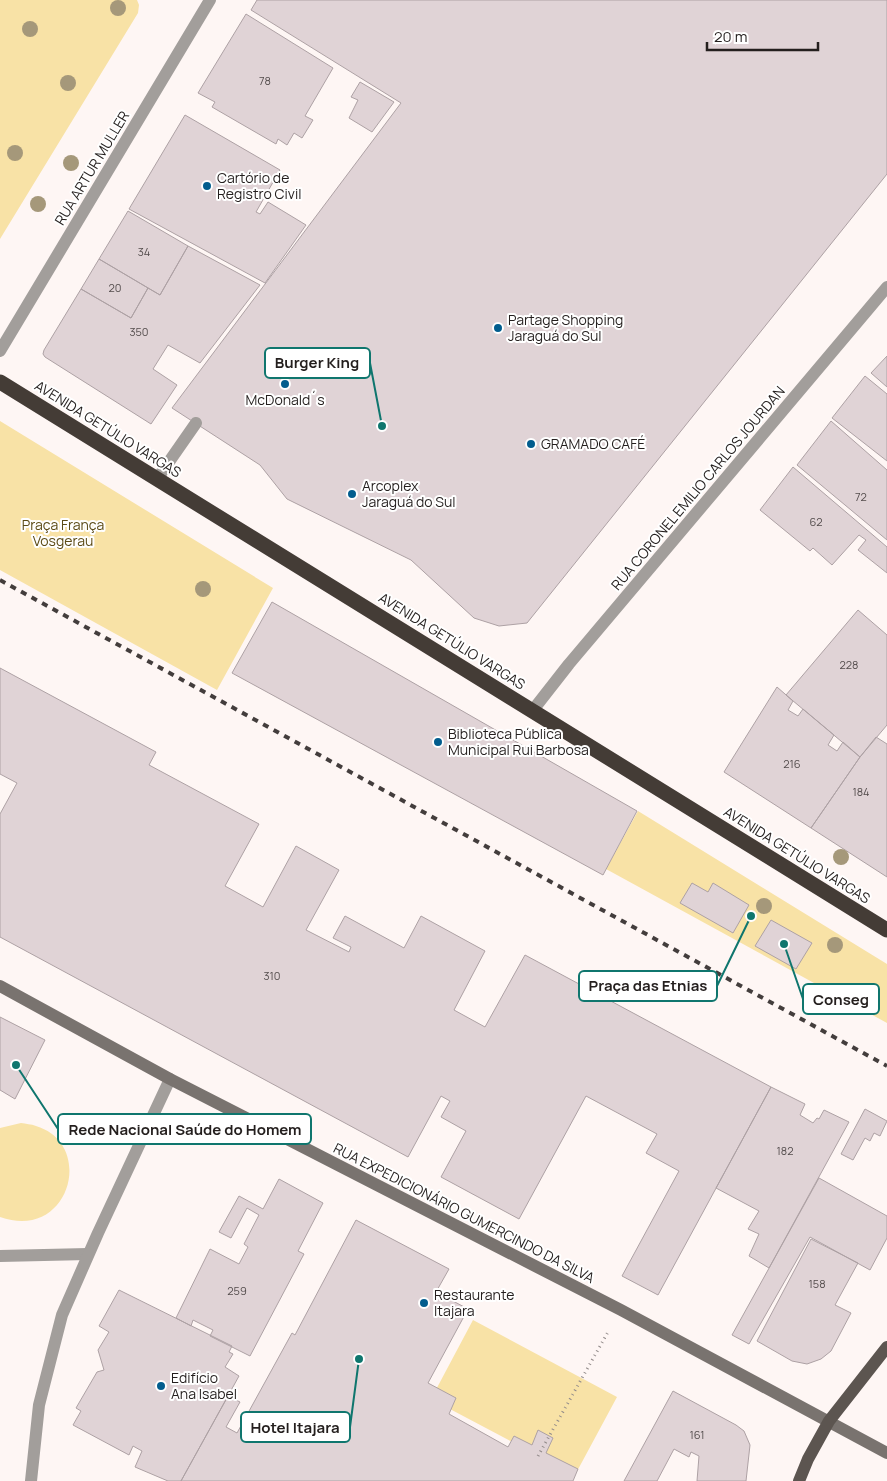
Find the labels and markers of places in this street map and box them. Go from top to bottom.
place label: Cartório de Registro Civil [217,168,301,203]
marker: Cartório de Registro Civil [201,180,213,192]
place label: Partage Shopping Jaraguá do Sul [508,310,623,345]
marker: Partage Shopping Jaraguá do Sul [492,322,504,334]
callout: Burger King [265,348,370,378]
marker: McDonald´s [279,378,291,390]
place label: McDonald´s [245,390,325,409]
place label: GRAMADO CAFÉ [541,434,645,453]
marker: GRAMADO CAFÉ [525,438,537,450]
place label: Arcoplex Jaraguá do Sul [362,476,456,511]
marker: Arcoplex Jaraguá do Sul [346,488,358,500]
place label: Biblioteca Pública Municipal Rui Barbosa [448,724,589,759]
marker: Biblioteca Pública Municipal Rui Barbosa [432,736,444,748]
callout: Praça das Etnias [579,971,717,1001]
callout: Conseg [803,984,879,1014]
callout: Rede Nacional Saúde do Homem [58,1114,311,1144]
place label: Restaurante Itajara [434,1285,514,1320]
marker: Restaurante Itajara [418,1297,430,1309]
place label: Edifício Ana Isabel [171,1368,237,1403]
marker: Edifício Ana Isabel [155,1380,167,1392]
callout: Hotel Itajara [241,1412,350,1442]

